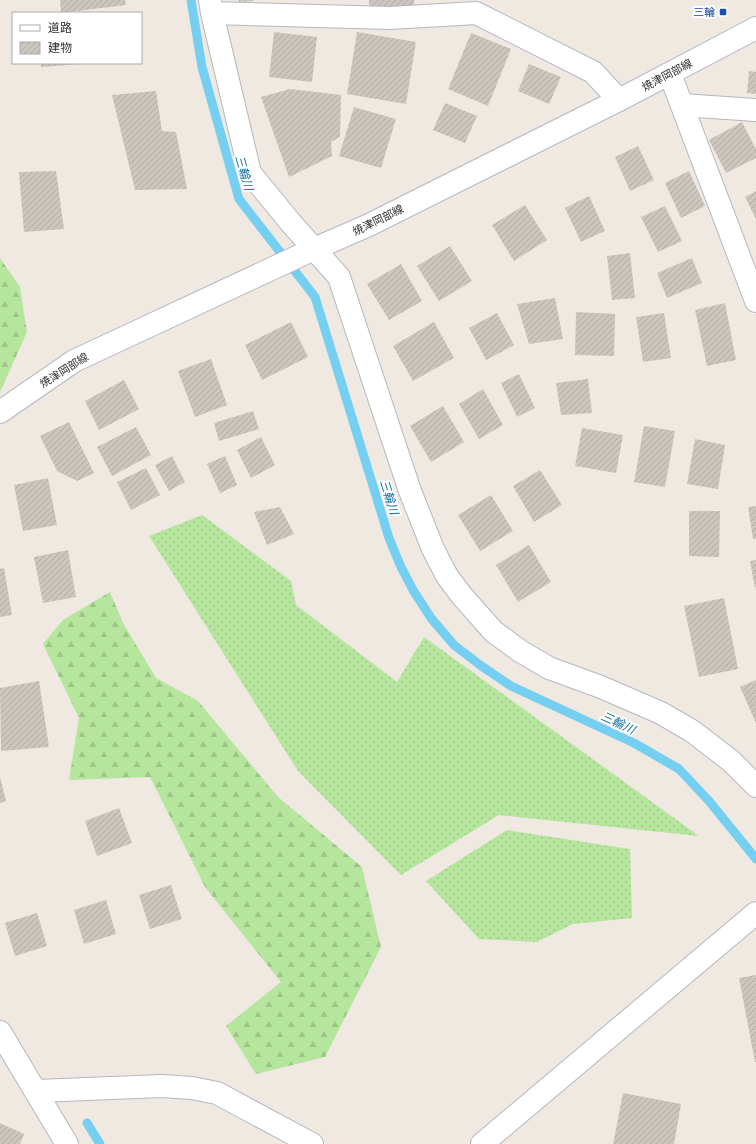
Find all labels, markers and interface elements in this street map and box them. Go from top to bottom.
place label: 三輪 [693,6,715,18]
marker: 三輪 [718,7,728,17]
legend [12,12,142,64]
text: 道路 [48,21,72,35]
text: 建物 [48,41,72,55]
street label: 焼津岡部線 [640,57,694,93]
water label: 三輪川 [232,154,256,194]
street label: 焼津岡部線 [351,203,405,237]
street label: 焼津岡部線 [37,350,91,390]
water label: 三輪川 [377,478,402,518]
water label: 三輪川 [599,709,639,738]

